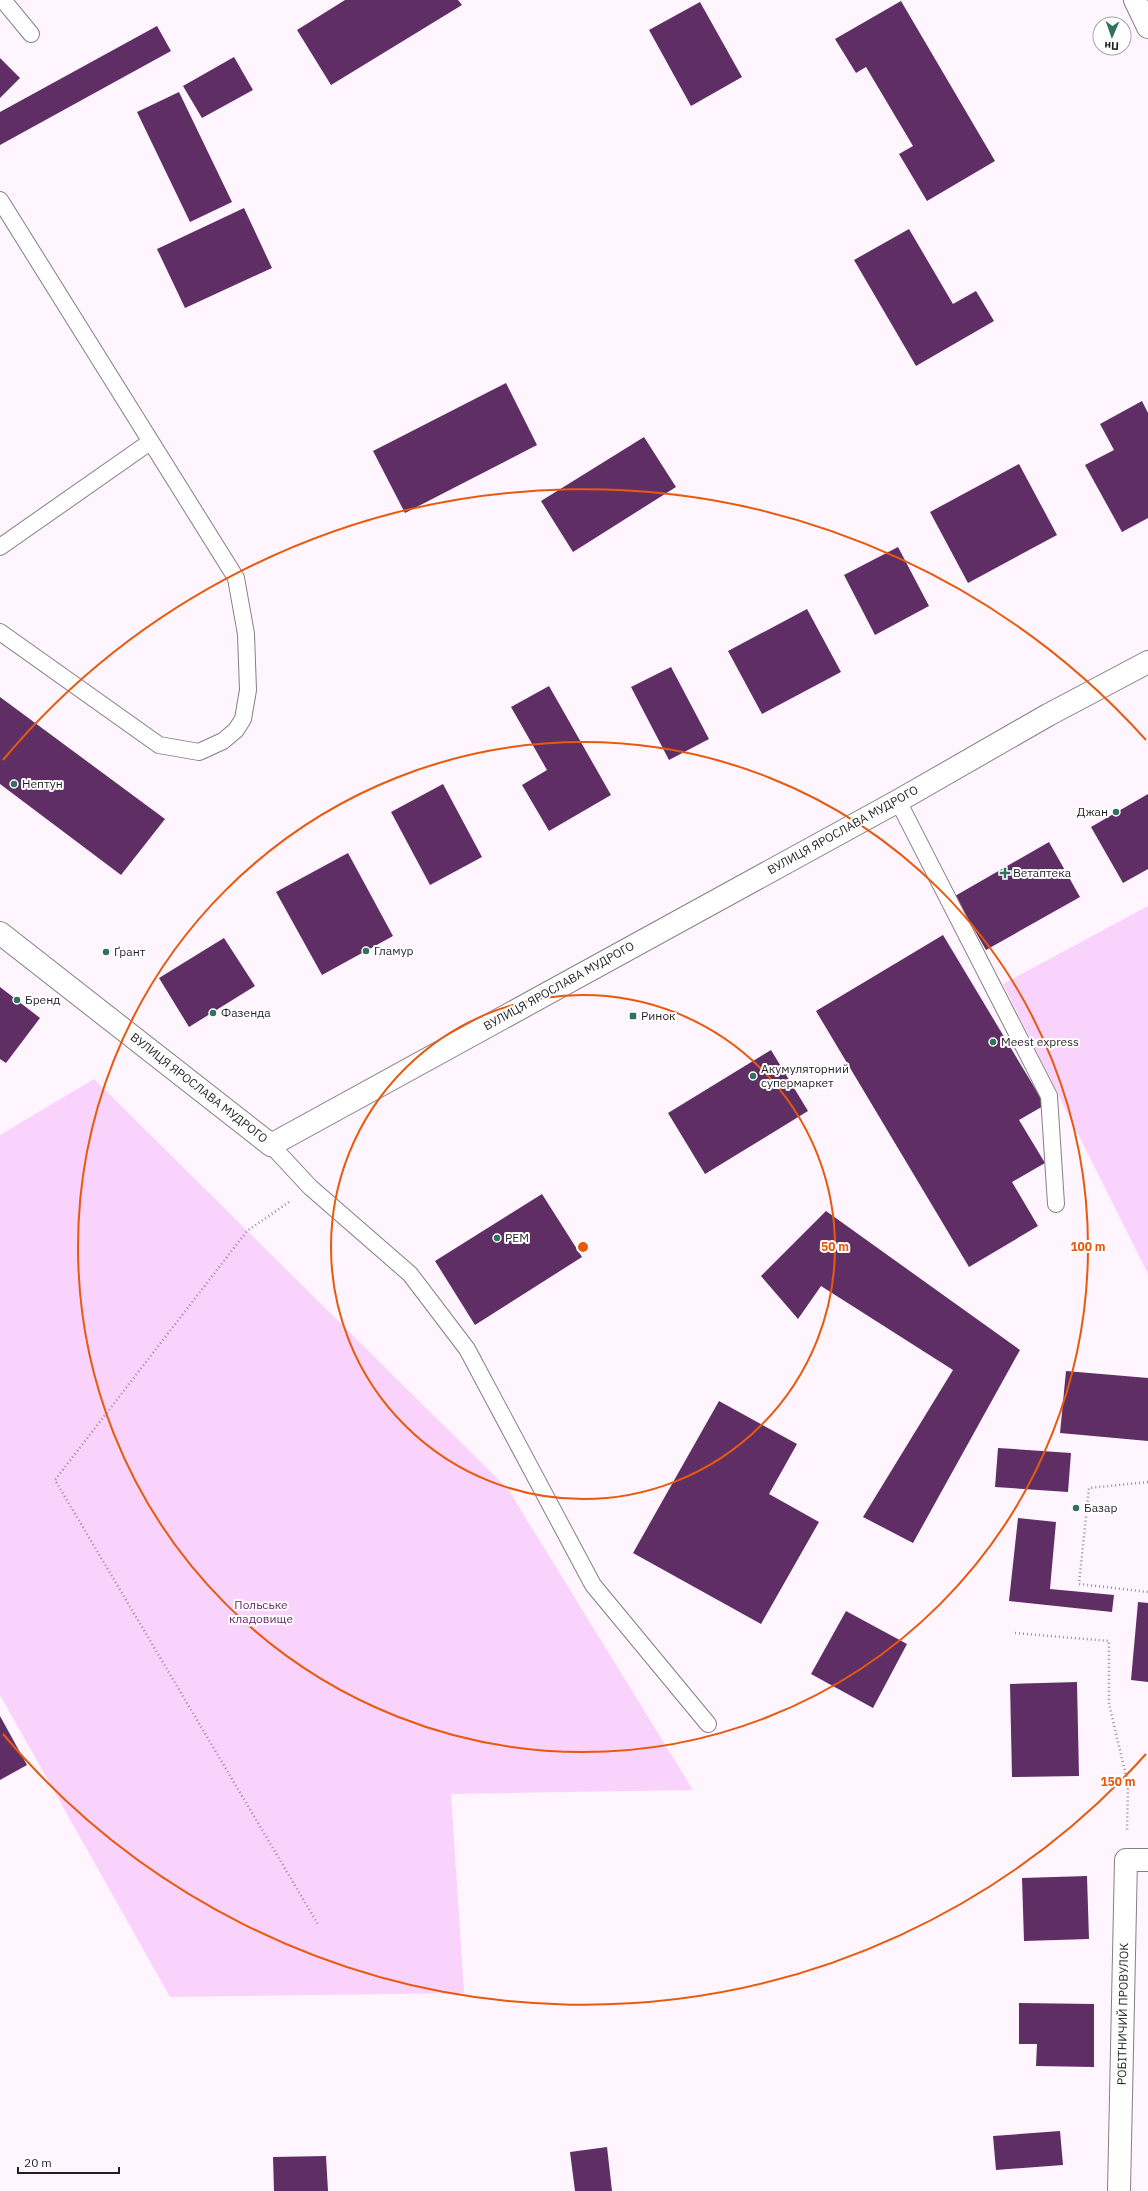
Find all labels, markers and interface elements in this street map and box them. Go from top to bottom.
north arrow [1092,16,1132,56]
text: Пн [1104,39,1119,53]
place label: Нептун [22,776,63,791]
marker: Нептун [9,779,19,789]
street label: ВУЛИЦЯ ЯРОСЛАВА МУДРОГО [765,782,921,877]
place label: Джан [1077,804,1108,819]
marker: Джан [1111,807,1121,817]
place label: Ветаптека [1013,865,1072,880]
marker: Ветаптека [1000,868,1010,878]
street label: ВУЛИЦЯ ЯРОСЛАВА МУДРОГО [481,938,637,1033]
place label: Гламур [374,943,414,958]
place label: Ґрант [114,944,146,959]
marker: Гламур [361,946,371,956]
marker: Ґрант [101,947,111,957]
place label: Бренд [25,992,60,1007]
marker: Бренд [12,995,22,1005]
place label: Фазенда [221,1005,271,1020]
marker: Фазенда [208,1008,218,1018]
place label: Ринок [641,1008,676,1023]
marker: Ринок [628,1011,638,1021]
street label: ВУЛИЦЯ ЯРОСЛАВА МУДРОГО [128,1029,271,1146]
place label: Meest express [1001,1034,1079,1049]
marker: Meest express [988,1037,998,1047]
place label: Акумуляторний супермаркет [761,1061,849,1090]
marker: Акумуляторний супермаркет [748,1071,758,1081]
place label: РЕМ [505,1230,529,1245]
marker: РЕМ [492,1233,502,1243]
text: 50 m [821,1239,849,1254]
text: 100 m [1070,1239,1106,1254]
centre of rings [576,1240,590,1254]
place label: Базар [1084,1500,1117,1515]
marker: Базар [1071,1503,1081,1513]
park label: Польське кладовище [229,1597,293,1626]
text: 150 m [1100,1774,1136,1789]
street label: РОБІТНИЧИЙ ПРОВУЛОК [1114,1943,1131,2085]
scale bar [18,2149,119,2175]
text: 20 m [24,2155,52,2170]

